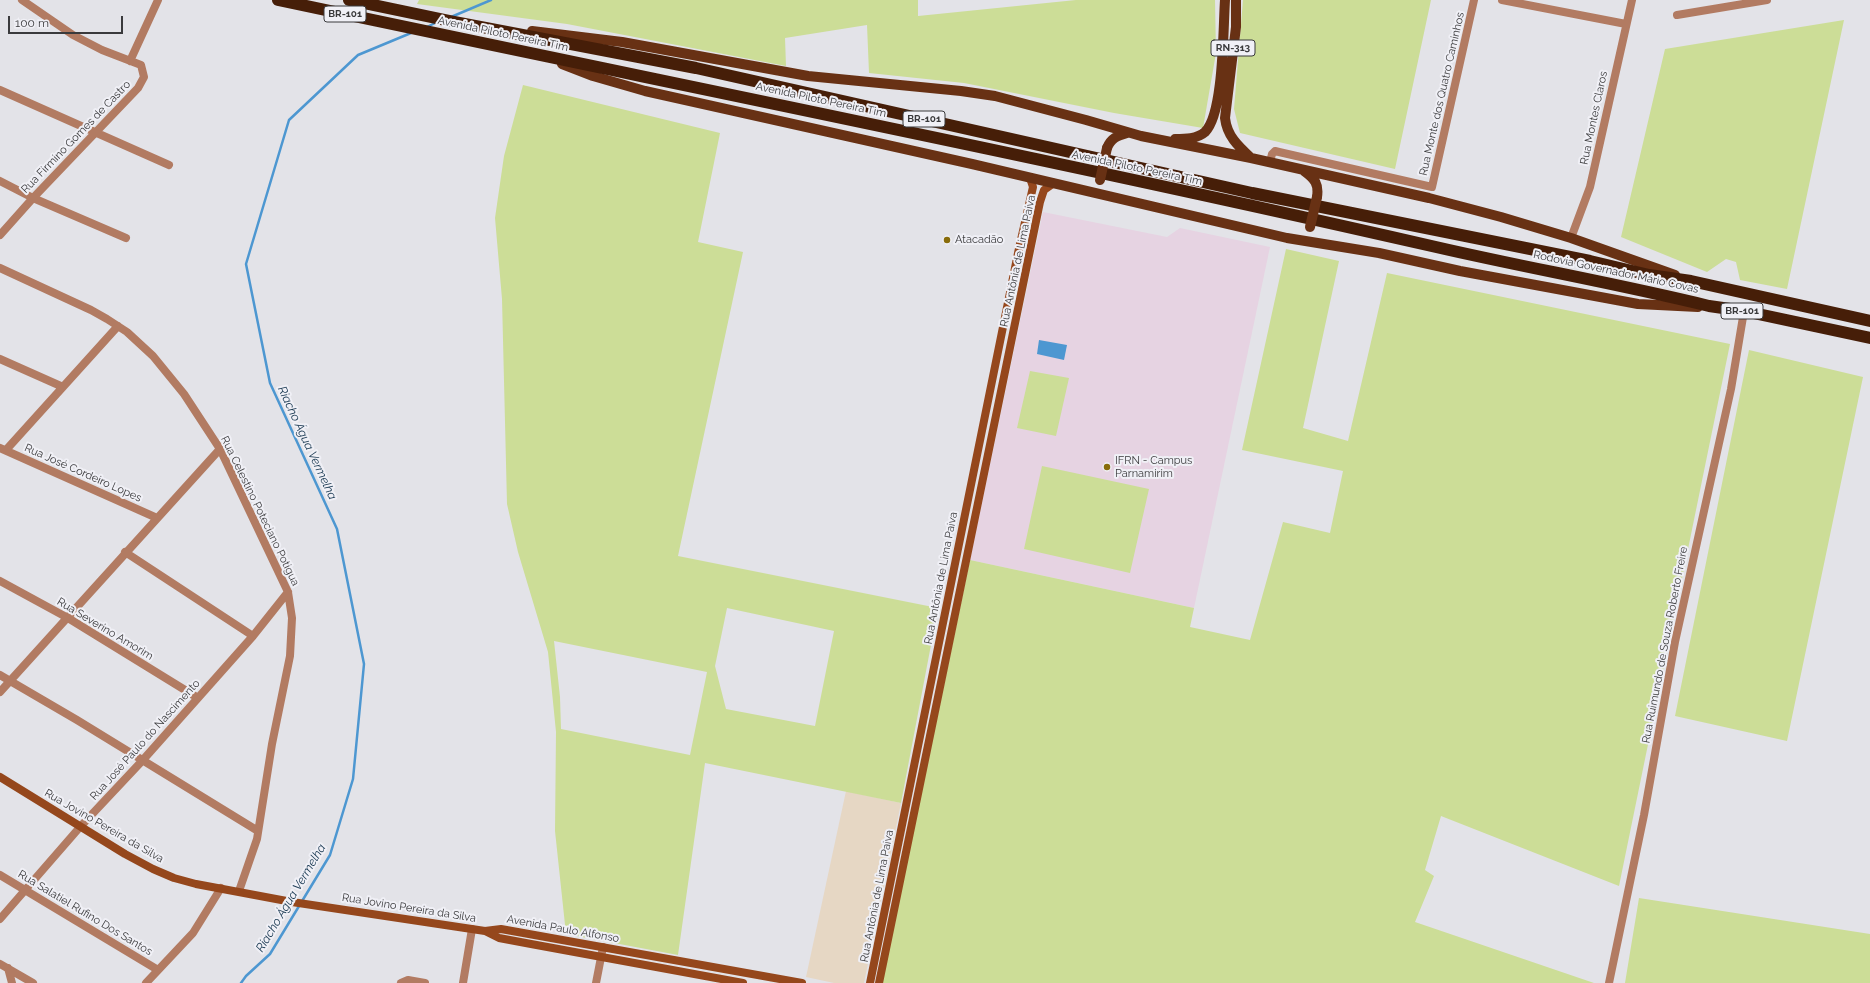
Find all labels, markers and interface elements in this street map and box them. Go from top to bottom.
road number: BR-101 [324,6,366,22]
scale bar [10,8,125,34]
street label: Rua Monte dos Quatro Caminhos [1417,11,1467,177]
street label: Avenida Piloto Pereira Tim [437,14,569,54]
text: 100 m [15,16,49,30]
road number: RN-313 [1211,40,1255,56]
street label: Rua Montes Claros [1578,70,1610,166]
street label: Rua Firmino Gomes de Castro [19,78,133,196]
street label: Avenida Piloto Pereira Tim [755,80,887,120]
road number: BR-101 [903,111,945,127]
street label: Avenida Piloto Pereira Tim [1071,148,1203,188]
street label: Rua Antônia de Lima Paiva [998,194,1038,328]
place label: Atacadão [955,233,1003,247]
marker: Atacadão [942,235,952,245]
street label: Rodovia Governador Mário Covas [1532,248,1700,296]
road number: BR-101 [1721,303,1763,319]
water label: Riacho Água Vermelha [274,384,340,502]
street label: Rua Celestino Poteciano Potigua [218,434,302,588]
street label: Rua José Cordeiro Lopes [22,441,144,505]
place label: IFRN - Campus Parnamirim [1115,454,1192,480]
marker: IFRN - Campus Parnamirim [1102,462,1112,472]
street label: Rua Antônia de Lima Paiva [922,511,960,645]
street label: Rua Ruimundo de Souza Roberto Freire [1639,546,1691,744]
street label: Rua Severino Amorim [54,595,156,663]
street label: Rua José Paulo do Nascimento [87,677,203,803]
street label: Rua Jovino Pereira da Silva [42,786,166,866]
street label: Rua Antônia de Lima Paiva [858,829,896,963]
water label: Riacho Água Vermelha [253,841,329,955]
street label: Rua Salatiel Rufino Dos Santos [15,868,155,958]
street label: Rua Jovino Pereira da Silva [341,891,477,925]
street label: Avenida Paulo Alfonso [506,913,620,945]

